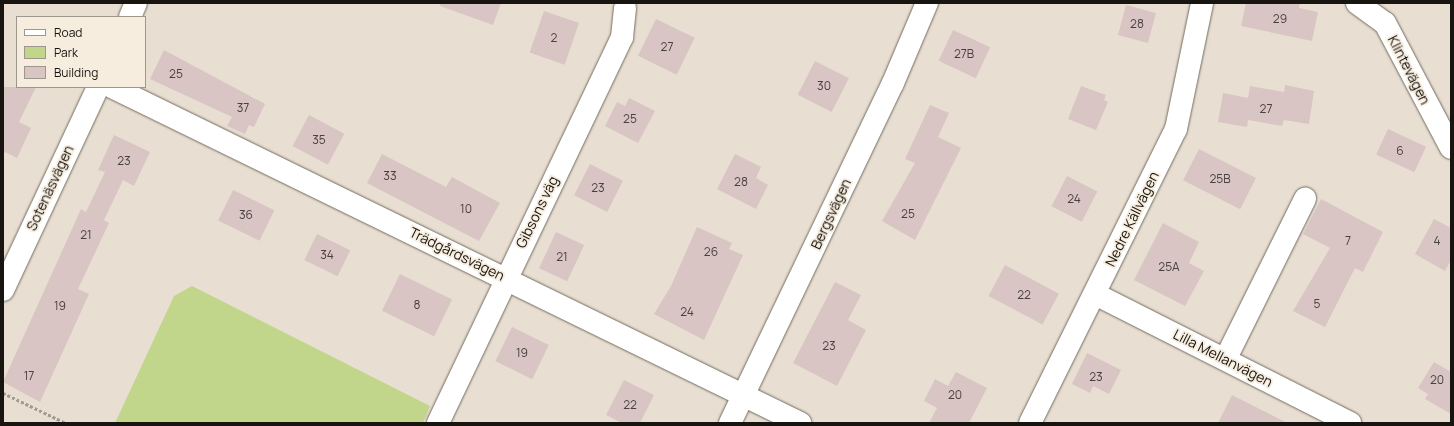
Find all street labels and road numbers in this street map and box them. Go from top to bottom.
street label: Klintevägen [1384,33,1434,107]
street label: Sotenäsvägen [23,143,77,233]
street label: Nedre Källvägen [1102,169,1162,269]
street label: Gibsons väg [512,173,562,251]
street label: Bergsvägen [807,176,855,252]
street label: Trädgårdsvägen [407,224,507,284]
street label: Lilla Mellanvägen [1171,326,1275,390]

